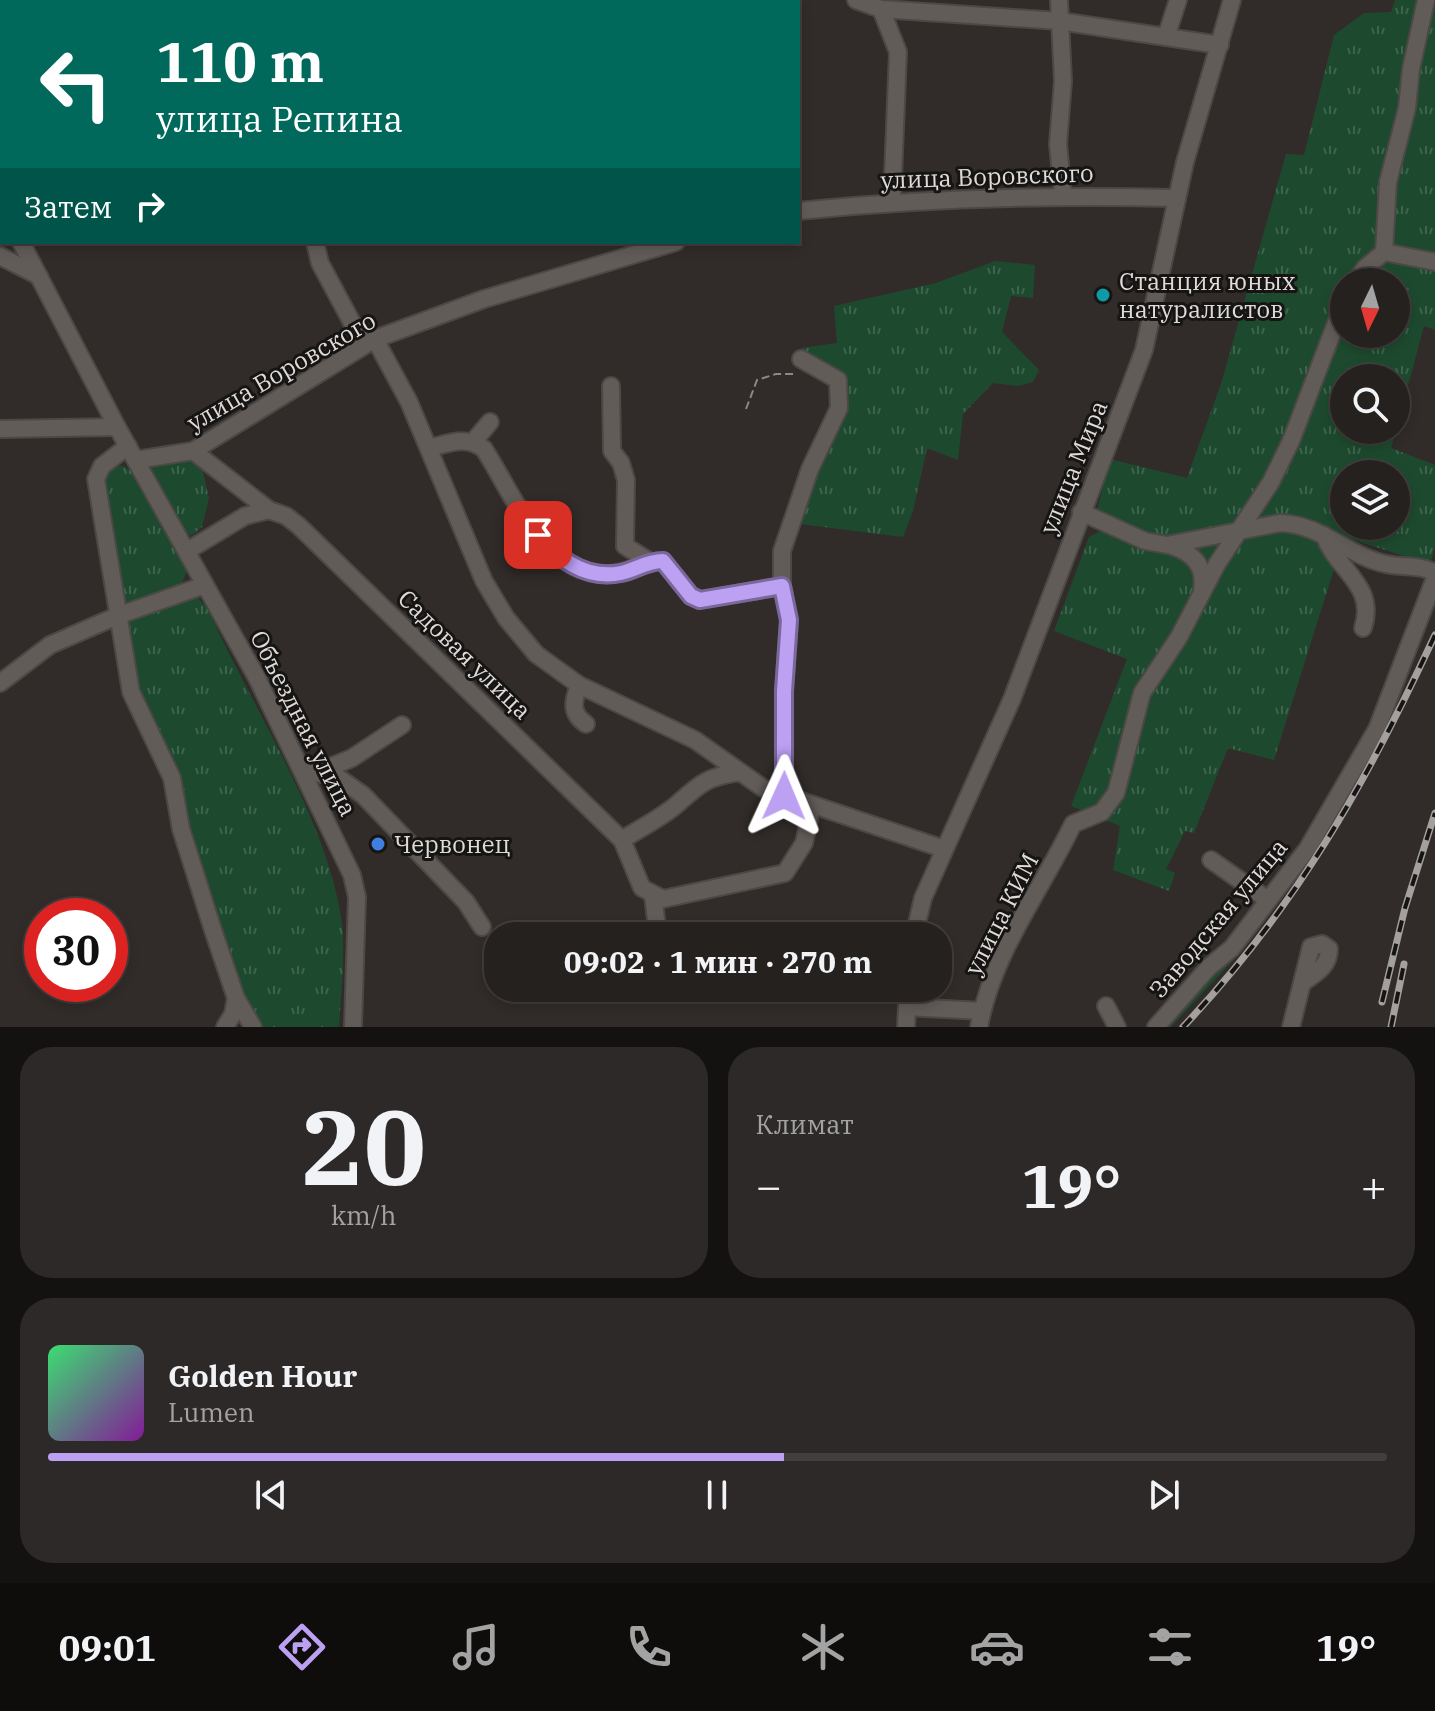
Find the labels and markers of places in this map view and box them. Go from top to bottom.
place label: Станция юных натуралистов [1119,265,1296,325]
marker: Станция юных натуралистов [1094,286,1112,304]
pin [504,501,572,569]
place label: Червонец [394,828,511,860]
marker: Червонец [369,835,387,853]

